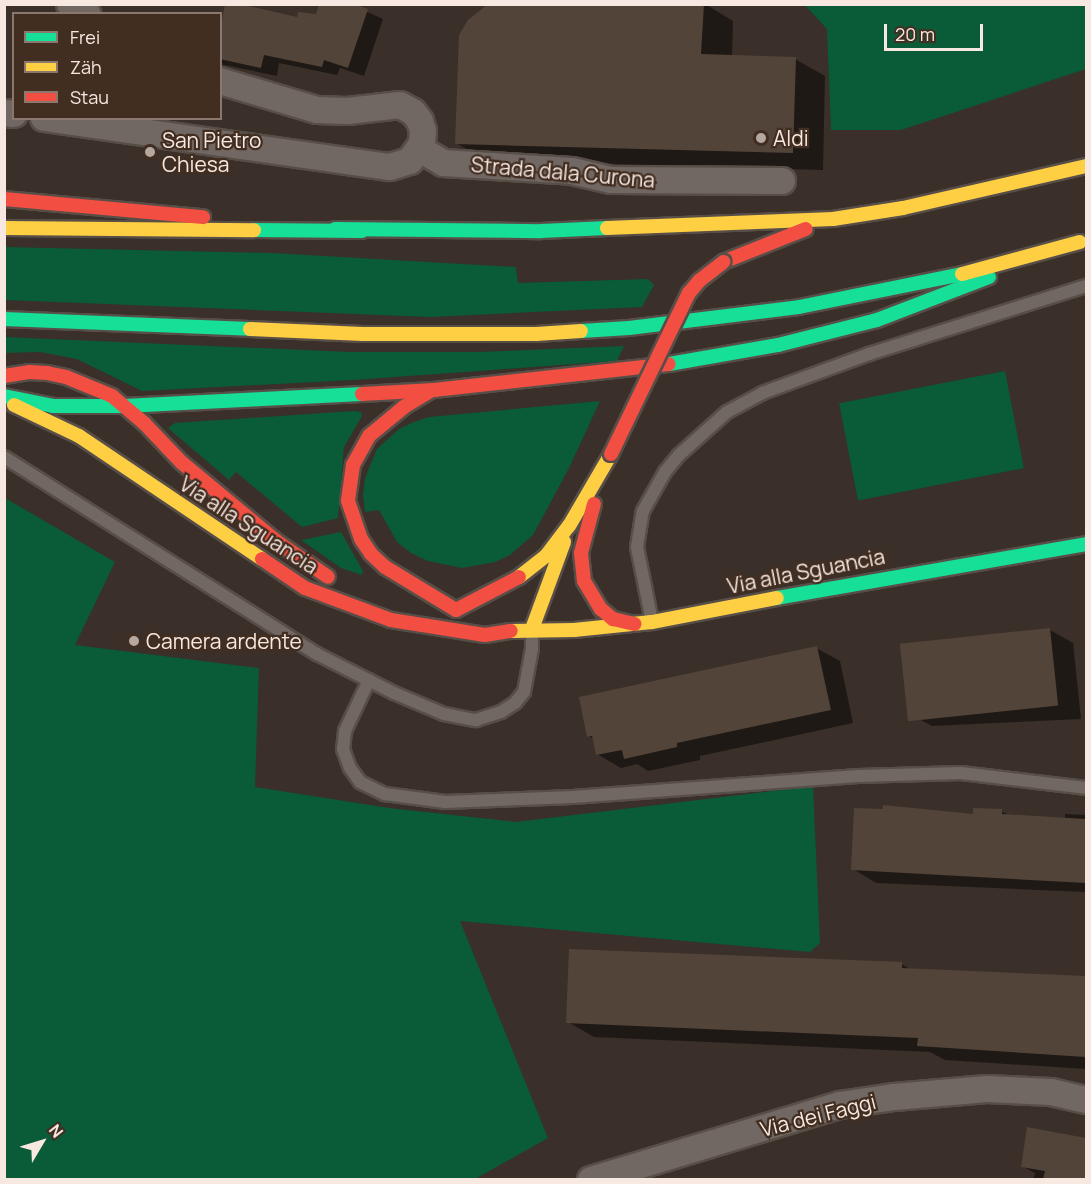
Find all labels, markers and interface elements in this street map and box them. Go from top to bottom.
legend [12,12,222,120]
scale bar [887,12,986,50]
text: 20 m [895,22,935,46]
text: Frei [70,25,100,49]
text: Zäh [70,55,102,79]
text: Stau [70,85,109,109]
place label: Aldi [773,125,809,151]
place label: San Pietro Chiesa [162,127,261,177]
marker: Aldi [754,131,768,145]
marker: San Pietro Chiesa [143,145,157,159]
street label: Strada dala Curona [470,151,656,193]
street label: Via alla Sguancia [175,471,323,579]
street label: Via alla Sguancia [725,543,887,599]
place label: Camera ardente [146,628,302,654]
marker: Camera ardente [127,634,141,648]
street label: Via dei Faggi [757,1088,879,1142]
north arrow [12,1112,72,1172]
text: N [44,1120,68,1142]

